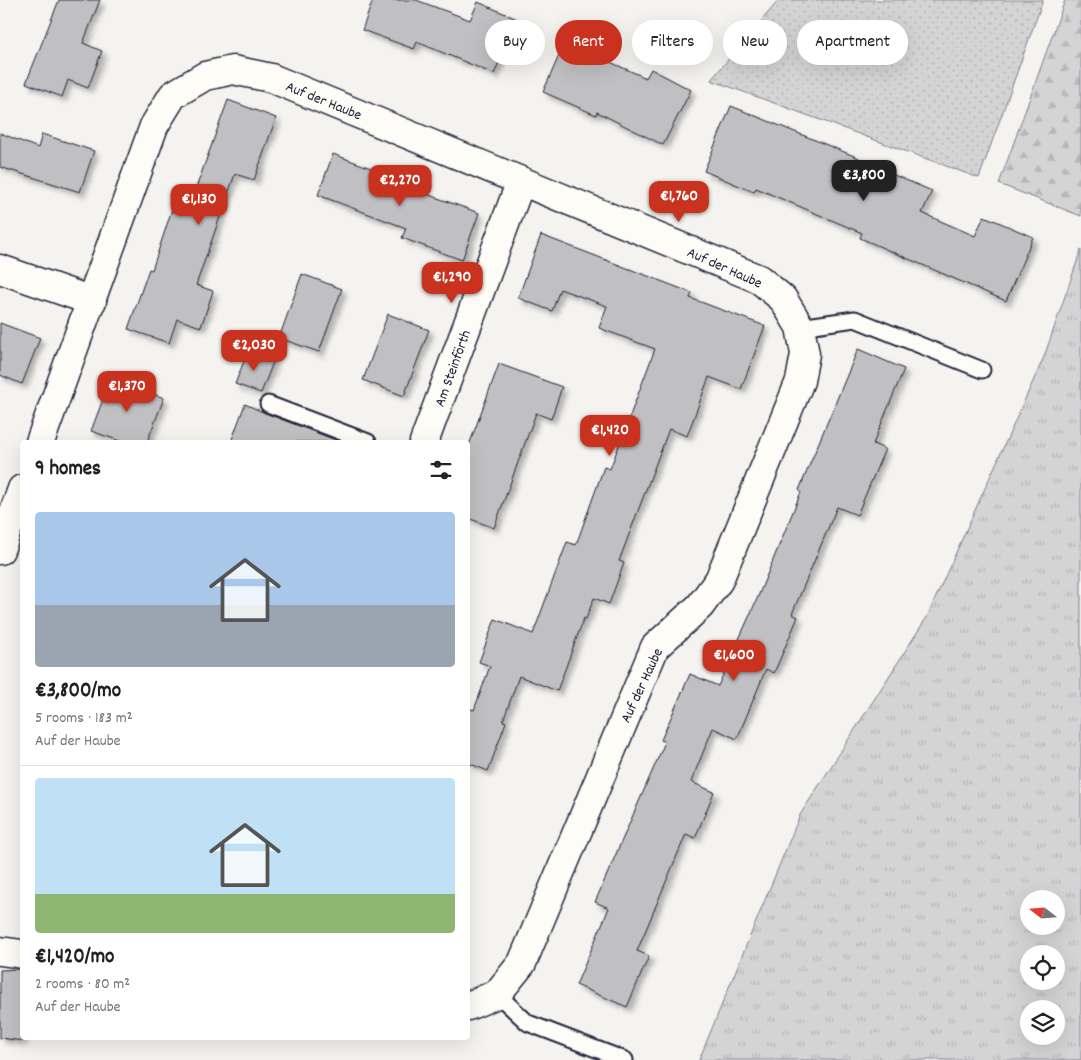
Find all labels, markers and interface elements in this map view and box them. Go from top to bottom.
chip: Buy [485,20,545,65]
chip: Rent [555,20,622,65]
chip: Filters [632,20,713,65]
chip: New [723,20,787,65]
chip: Apartment [797,20,908,65]
street label: Auf der Haube [282,77,365,127]
pin: €3,800 [823,160,905,202]
pin: €2,270 [359,164,441,207]
text: €3,800 [843,164,885,187]
text: €2,270 [380,169,420,192]
pin: €1,760 [638,180,720,223]
pin: €1,130 [158,184,240,226]
text: €1,760 [660,185,698,208]
text: €1,130 [182,188,216,211]
street label: Auf der Haube [683,242,766,295]
pin: €1,290 [411,262,493,304]
text: €1,290 [433,266,471,289]
street label: Am Steinförth [430,327,478,410]
pin: €2,030 [213,330,295,372]
text: €2,030 [232,334,276,357]
pin: €1,370 [86,370,168,413]
text: €1,370 [108,375,146,398]
pin: €1,420 [569,414,651,457]
text: €1,420 [591,419,629,442]
text: 9 homes [35,455,101,485]
icon: filters [427,456,455,484]
icon: home [200,545,290,635]
pin: €1,600 [693,640,775,682]
street label: Auf der Haube [616,644,670,727]
text: €1,600 [714,644,754,667]
text: €3,800/mo [35,677,121,707]
text: 5 rooms · 183 m² [35,707,132,730]
text: Auf der Haube [35,730,121,753]
icon: home [200,810,290,900]
north arrow [1020,890,1065,935]
map controls [1020,890,1065,1045]
text: €1,420/mo [35,943,114,973]
button: locate [1020,945,1065,990]
text: 2 rooms · 80 m² [35,973,130,996]
text: Auf der Haube [35,996,121,1019]
button: layers [1020,1000,1065,1045]

